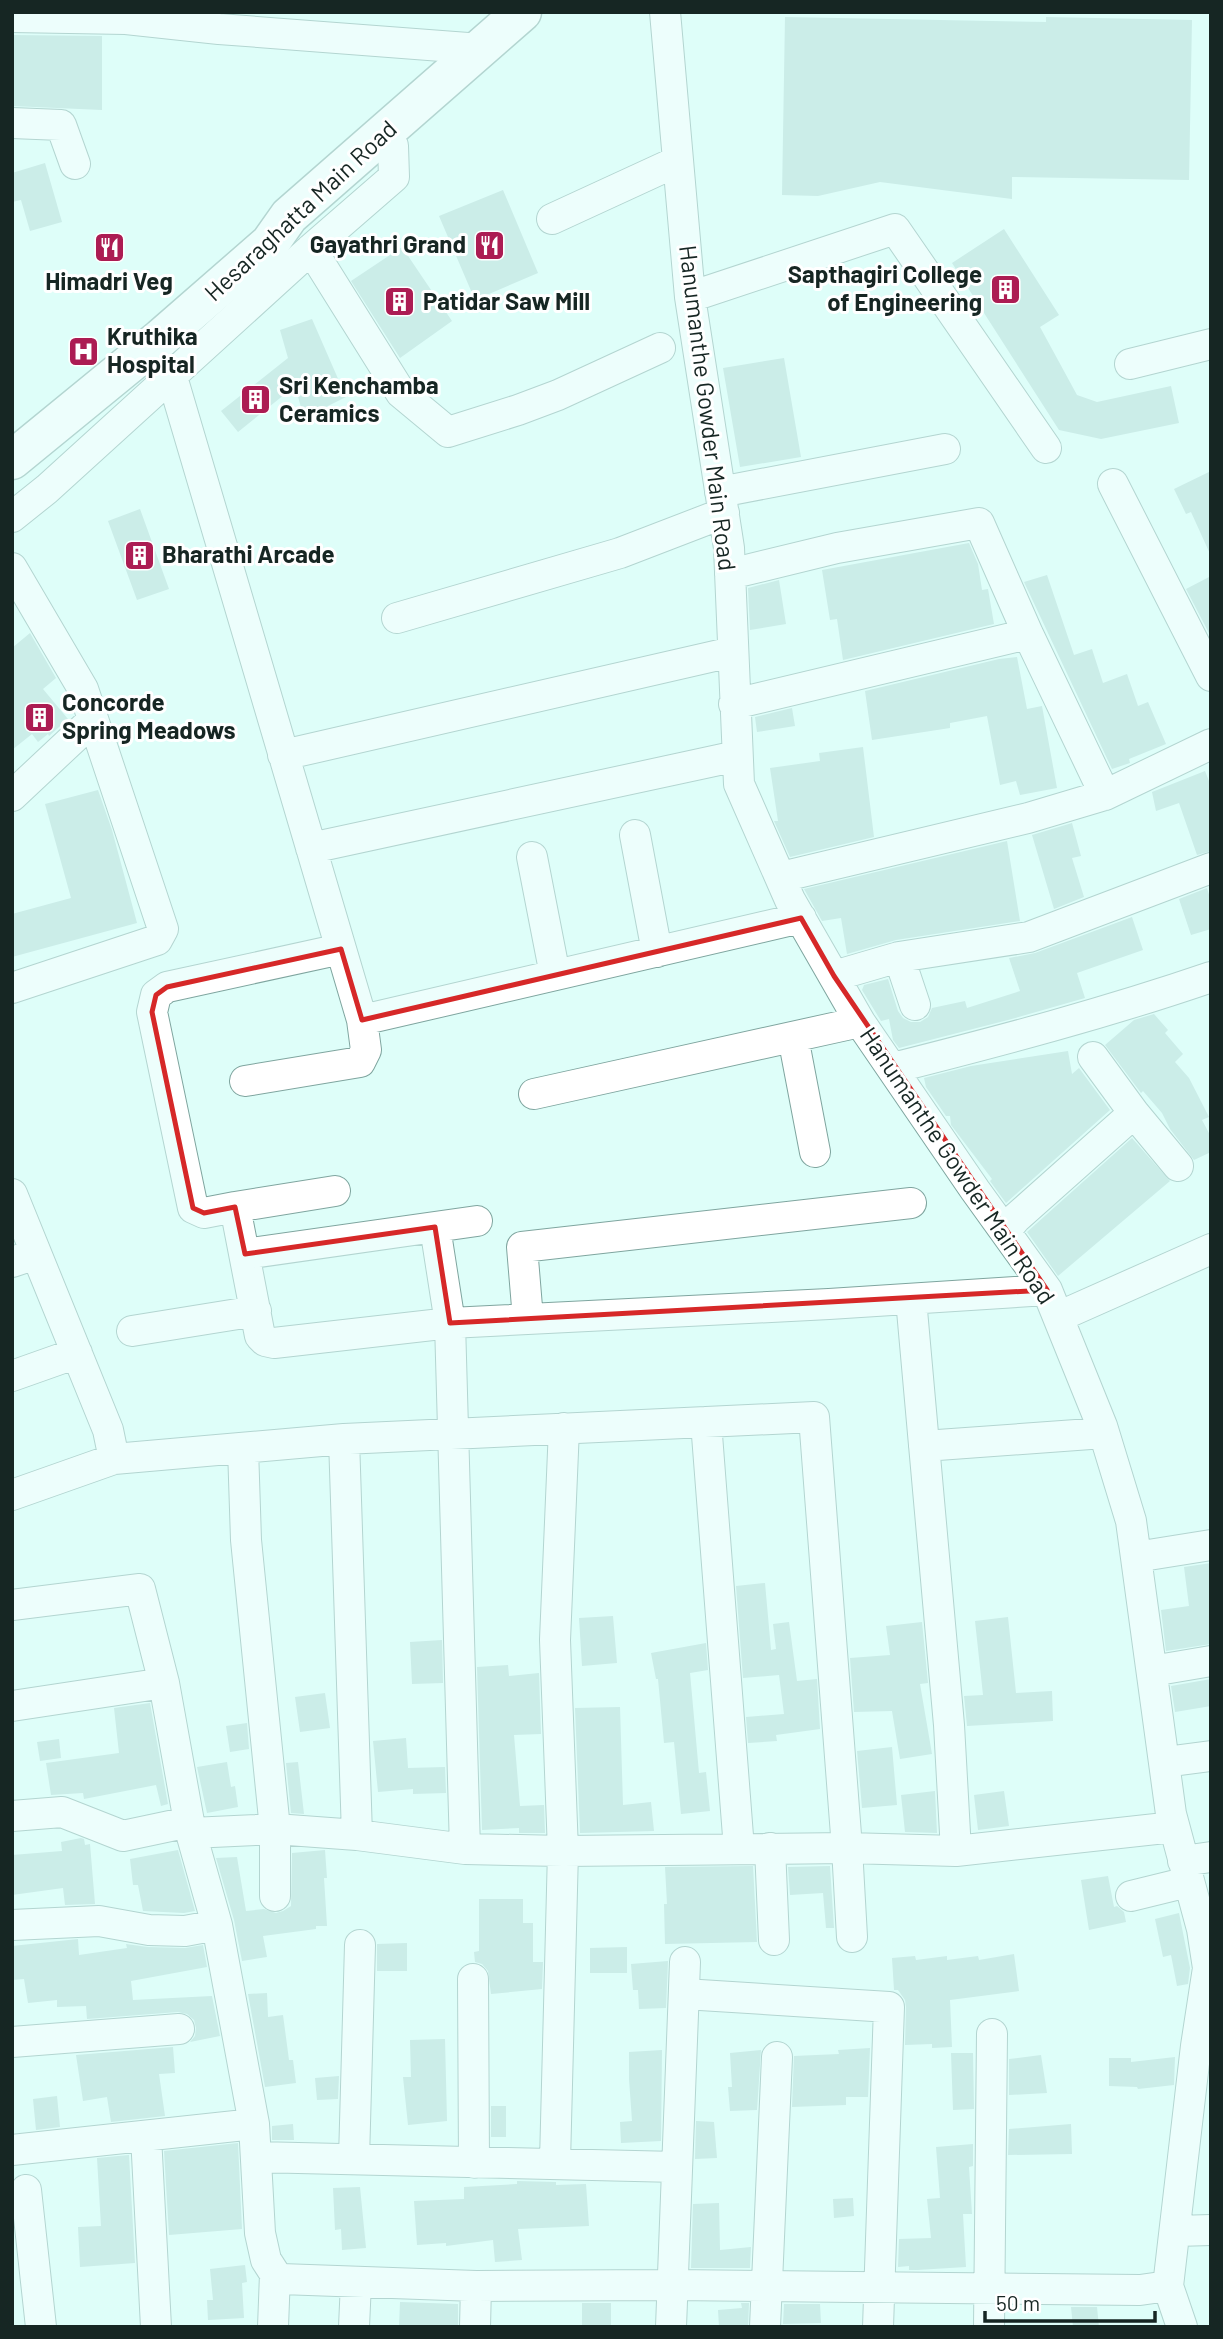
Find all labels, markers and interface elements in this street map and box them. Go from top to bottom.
street label: Hesaraghatta Main Road [198,113,402,306]
restaurant icon: Gayathri Grand [472,228,506,262]
place label: Gayathri Grand [310,229,466,258]
restaurant icon: Himadri Veg [92,231,126,265]
street label: Hanumanthe Gowder Main Road [674,243,743,572]
place label: Sapthagiri College of Engineering [788,259,982,316]
place label: Himadri Veg [45,266,173,295]
building icon: Sapthagiri College of Engineering [988,272,1022,306]
building icon: Patidar Saw Mill [383,285,417,319]
place label: Patidar Saw Mill [423,286,590,315]
place label: Kruthika Hospital [107,321,198,378]
hospital icon: Kruthika Hospital [67,334,101,368]
place label: Sri Kenchamba Ceramics [279,370,439,427]
building icon: Sri Kenchamba Ceramics [239,383,273,417]
building icon: Bharathi Arcade [122,538,156,572]
place label: Bharathi Arcade [162,539,335,568]
place label: Concorde Spring Meadows [62,687,236,744]
building icon: Concorde Spring Meadows [22,700,56,734]
street label: Hanumanthe Gowder Main Road [855,1021,1062,1309]
scale bar [985,2280,1155,2324]
text: 50 m [996,2290,1040,2315]

